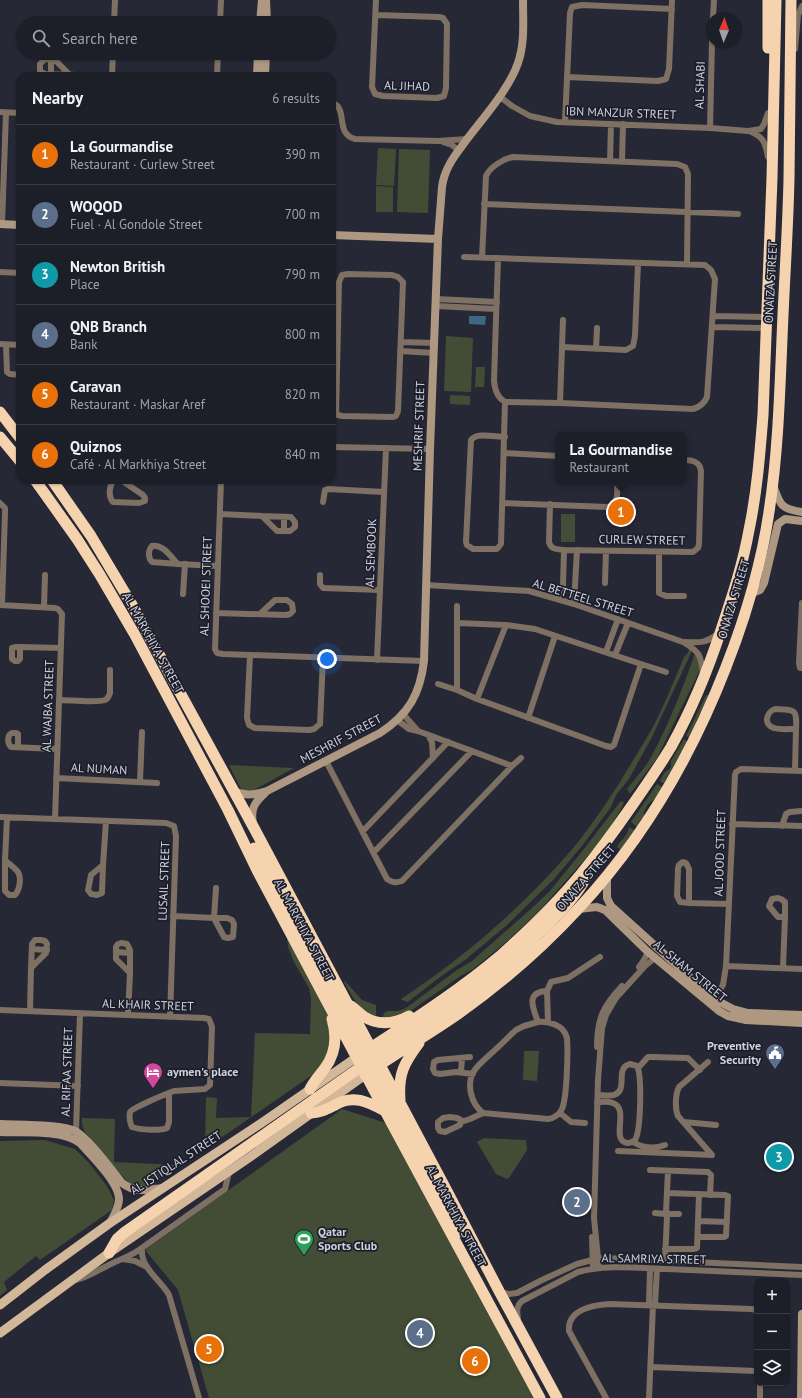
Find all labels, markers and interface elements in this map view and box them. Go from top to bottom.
north arrow [706,12,742,48]
search box [16,16,336,60]
icon: search [30,27,52,49]
text: Search here [62,29,138,48]
street label: AL SHABI [691,61,708,109]
street label: AL JIHAD [384,77,430,94]
text: Nearby [32,87,83,109]
text: 6 results [272,90,320,107]
street label: IBN MANZUR STREET [565,103,677,122]
text: La Gourmandise [70,137,173,156]
text: 1 [41,146,49,163]
text: 390 m [285,146,320,163]
text: Restaurant · Curlew Street [70,156,215,173]
text: WOQOD [70,197,122,216]
text: 2 [41,206,49,223]
text: 700 m [285,206,320,223]
text: Fuel · Al Gondole Street [70,216,202,233]
street label: ONAIZA STREET [761,240,780,324]
text: Newton British [70,257,165,276]
text: 3 [41,266,49,283]
text: 790 m [285,266,320,283]
text: Place [70,276,100,293]
text: QNB Branch [70,317,147,336]
text: 4 [41,326,49,343]
text: 800 m [285,326,320,343]
text: Bank [70,336,97,353]
text: Caravan [70,377,121,396]
street label: MESHRIF STREET [409,380,428,471]
text: 5 [41,386,49,403]
text: 820 m [285,386,320,403]
text: Restaurant · Maskar Aref [70,396,205,413]
popup [555,432,687,484]
text: Quiznos [70,437,122,456]
text: La Gourmandise [569,440,673,459]
text: 6 [41,446,49,463]
text: 840 m [285,446,320,463]
text: Café · Al Markhiya Street [70,456,206,473]
text: Restaurant [569,459,629,476]
pin: 1 [608,497,634,527]
street label: AL SEMBOOK [362,518,379,588]
street label: CURLEW STREET [598,531,686,548]
street label: AL SHOOEI STREET [196,536,215,636]
street label: ONAIZA STREET [714,557,753,641]
street label: AL BETTEEL STREET [531,575,636,620]
street label: AL MARKHIYA STREET [119,589,188,696]
your location [317,649,337,669]
street label: AL WAJBA STREET [38,659,57,752]
street label: MESHRIF STREET [297,711,384,766]
street label: AL NUMAN [70,760,128,777]
street label: AL JOOD STREET [710,809,729,897]
street label: LUSAIL STREET [155,841,172,921]
street label: ONAIZA STREET [553,841,619,914]
street label: AL MARKHIYA STREET [271,876,338,984]
street label: AL SHAM STREET [651,937,730,1005]
street label: AL KHAIR STREET [102,995,195,1014]
street label: AL RIFAA STREET [57,1027,76,1117]
place label: Preventive Security [707,1038,761,1067]
public building icon: Preventive Security [764,1042,786,1070]
hotel icon: aymen's place [142,1061,164,1089]
place label: aymen's place [167,1064,238,1079]
street label: AL ISTIQLAL STREET [127,1127,225,1198]
pin: 3 [766,1142,792,1172]
street label: AL MARKHIYA STREET [423,1162,490,1270]
pin: 2 [564,1187,590,1217]
place label: Qatar Sports Club [318,1224,378,1253]
sports icon: Qatar Sports Club [293,1228,315,1256]
street label: AL SAMRIYA STREET [602,1250,707,1267]
map controls [754,1278,790,1386]
button: + [754,1278,790,1314]
button: − [754,1314,790,1350]
pin: 4 [407,1318,433,1348]
pin: 5 [196,1334,222,1364]
pin: 6 [462,1346,488,1376]
button: layers [754,1350,790,1386]

